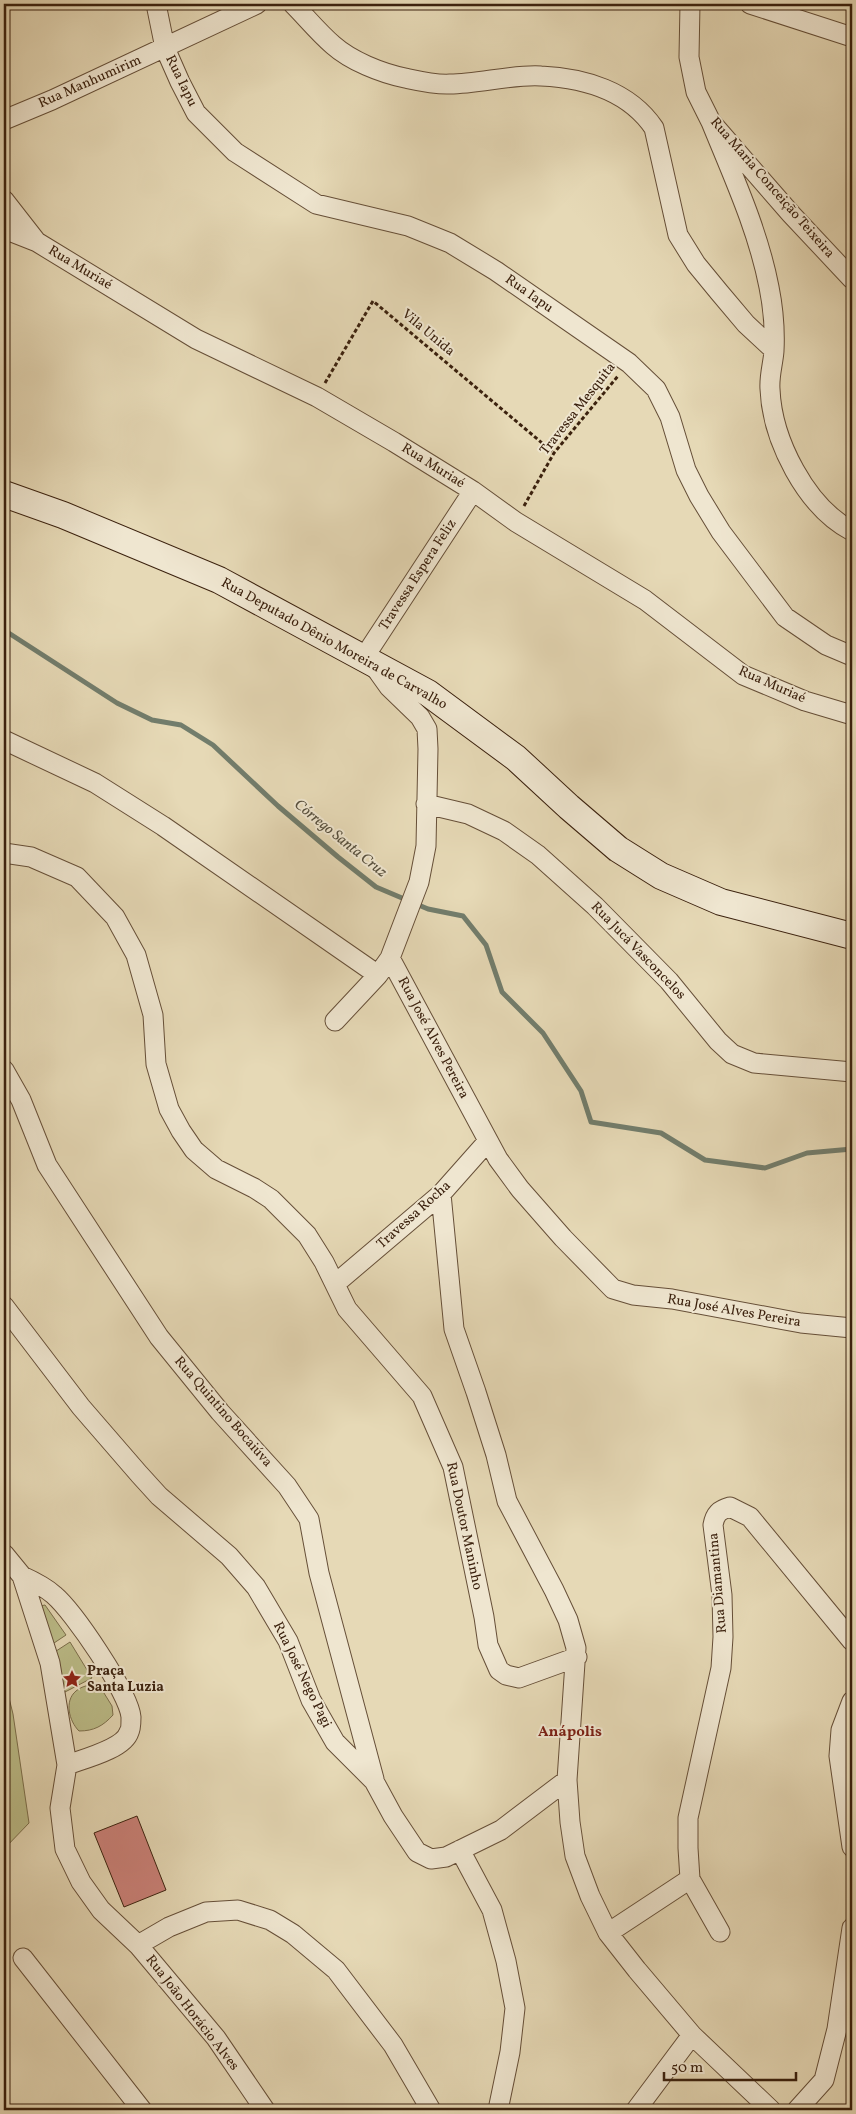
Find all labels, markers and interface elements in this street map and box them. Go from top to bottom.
street label: Rua Manhumirim [35,51,145,113]
street label: Rua Iapu [160,52,202,110]
street label: Rua Maria Conceição Teixeira [705,113,839,263]
street label: Rua Muriaé [44,241,116,295]
street label: Rua Iapu [501,270,557,318]
street label: Vila Unida [397,305,459,361]
street label: Travessa Mesquita [536,359,620,459]
street label: Rua Muriaé [398,439,469,493]
street label: Travessa Espera Feliz [375,515,461,635]
street label: Rua Deputado Dênio Moreira de Carvalho [217,574,451,714]
street label: Rua Muriaé [735,662,809,708]
water label: Córrego Santa Cruz [289,795,391,883]
street label: Rua Jucá Vasconcelos [586,898,690,1004]
street label: Rua José Alves Pereira [393,974,473,1102]
street label: Travessa Rocha [373,1177,455,1253]
street label: Rua José Alves Pereira [666,1290,802,1332]
street label: Rua Quintino Bocaiúva [170,1353,276,1472]
street label: Rua Doutor Maninho [441,1460,487,1592]
street label: Rua Diamantina [704,1532,732,1634]
street label: Rua José Nego Pagi [268,1619,336,1731]
place label: Praça Santa Luzia [87,1662,164,1697]
place icon: Praça Santa Luzia [61,1668,83,1690]
district label: Anápolis [538,1722,602,1743]
street label: Rua João Horácio Alves [141,1951,243,2075]
scale bar [664,2049,796,2081]
text: 50 m [671,2058,703,2079]

